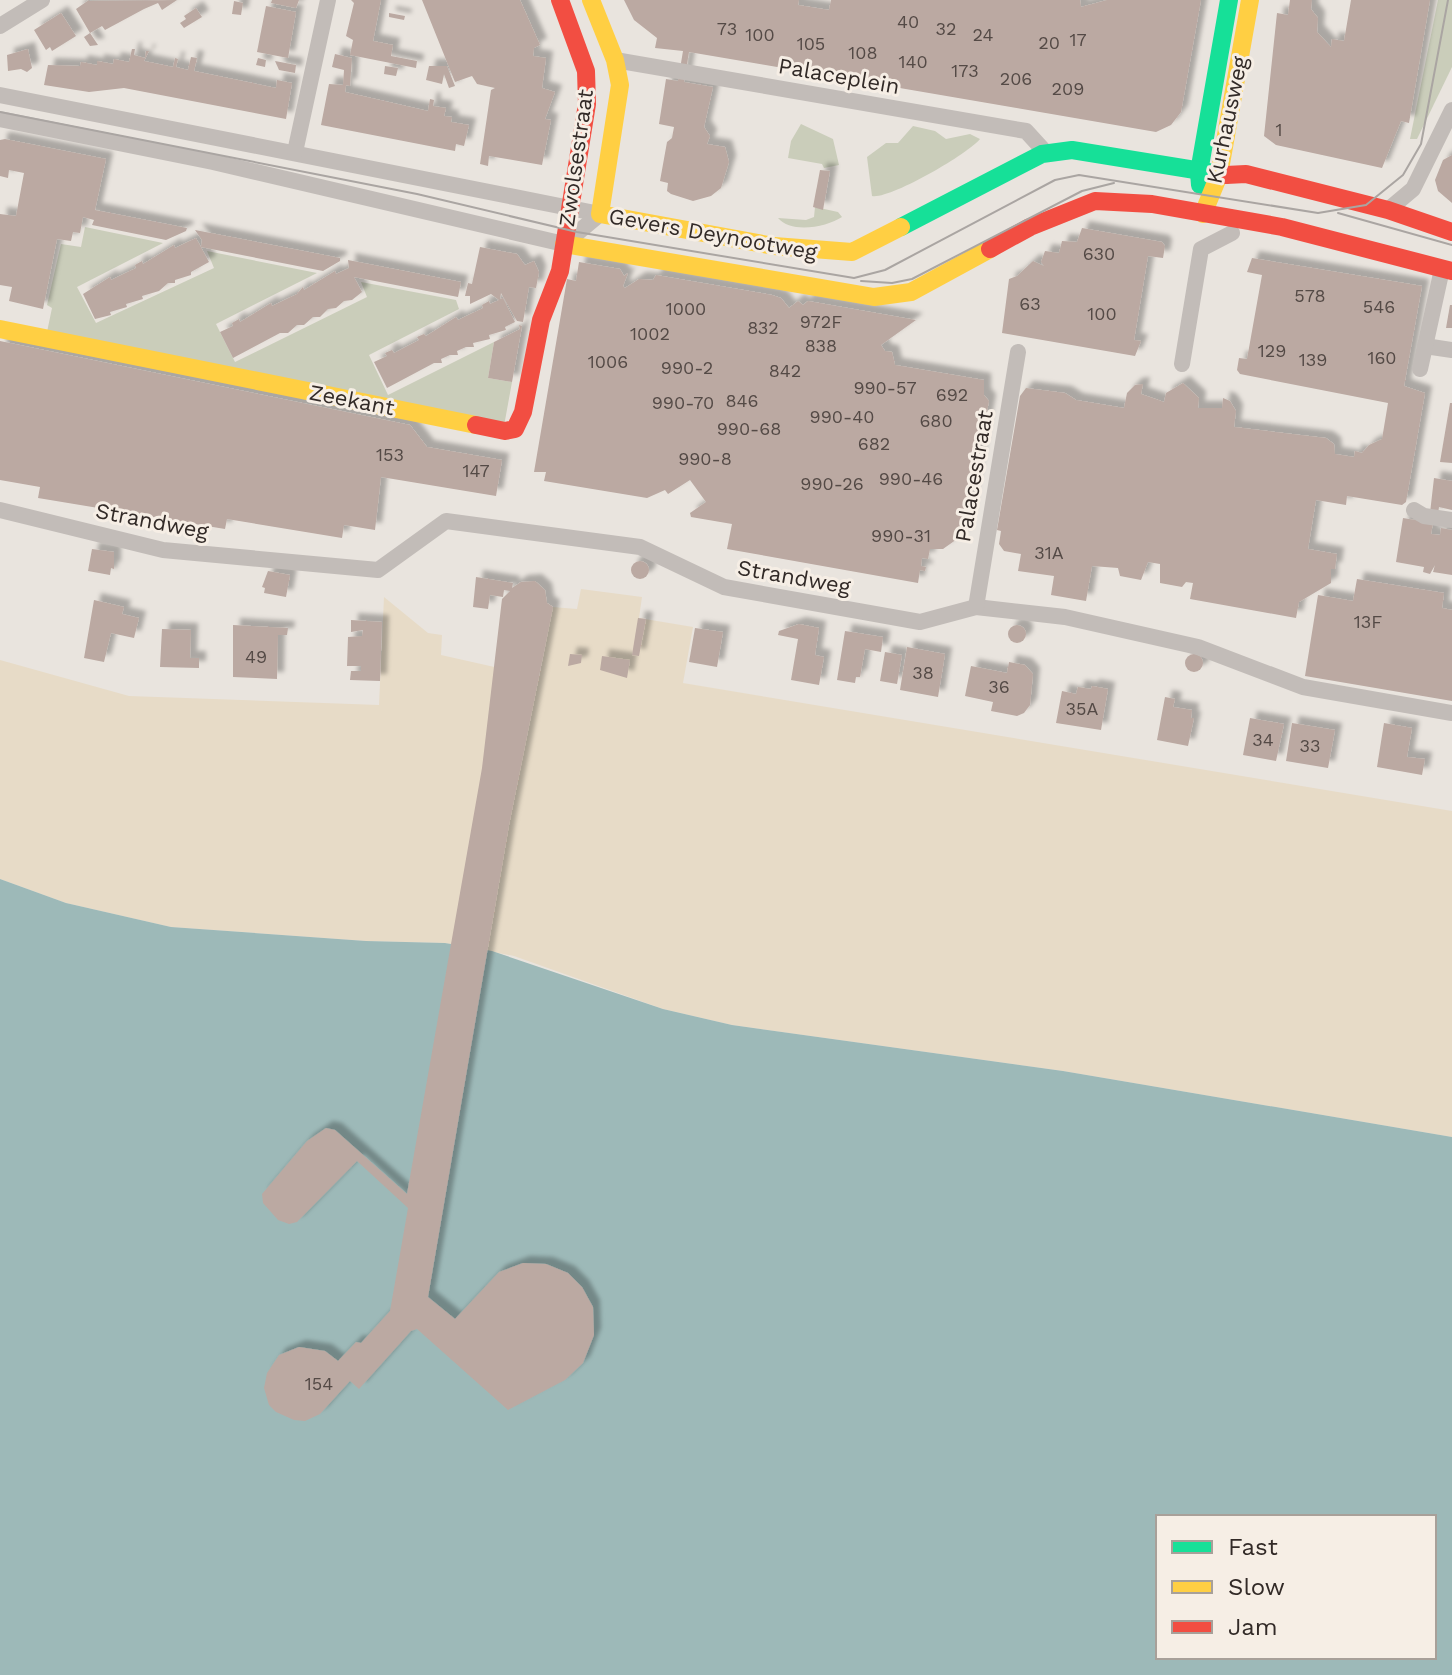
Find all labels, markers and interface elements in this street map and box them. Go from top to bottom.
house number: 40 [897,11,919,32]
house number: 73 [717,18,737,39]
house number: 32 [936,18,957,39]
house number: 100 [745,24,775,45]
house number: 24 [973,24,993,45]
house number: 17 [1069,29,1087,50]
house number: 20 [1038,32,1060,53]
house number: 105 [797,33,825,54]
house number: 108 [848,42,878,63]
house number: 140 [898,51,928,72]
street label: Palaceplein [776,53,902,99]
street label: Kurhausweg [1201,54,1253,186]
house number: 173 [951,60,979,81]
house number: 206 [1000,68,1032,89]
house number: 209 [1052,78,1084,99]
street label: Zwolsestraat [554,88,598,228]
house number: 1 [1275,119,1283,140]
street label: Gevers Deynootweg [607,203,819,265]
house number: 630 [1083,243,1115,264]
house number: 578 [1294,285,1326,306]
house number: 63 [1019,293,1041,314]
house number: 546 [1363,296,1395,317]
house number: 1000 [666,298,706,319]
house number: 100 [1087,303,1117,324]
house number: 972F [800,311,842,332]
house number: 832 [747,317,779,338]
house number: 1002 [630,323,670,344]
house number: 838 [805,335,837,356]
house number: 129 [1258,340,1286,361]
house number: 160 [1367,347,1397,368]
house number: 139 [1299,349,1327,370]
house number: 1006 [588,351,628,372]
house number: 990-2 [661,357,713,378]
house number: 842 [769,360,801,381]
house number: 990-57 [853,377,917,398]
street label: Zeekant [307,380,397,420]
house number: 692 [936,384,968,405]
house number: 846 [725,390,759,411]
house number: 990-70 [652,392,714,413]
house number: 990-40 [810,406,874,427]
street label: Palacestraat [950,408,998,544]
house number: 680 [919,410,953,431]
house number: 990-68 [717,418,781,439]
house number: 682 [858,433,890,454]
house number: 153 [376,444,404,465]
house number: 990-8 [678,448,732,469]
house number: 147 [462,460,490,481]
house number: 990-46 [879,468,943,489]
house number: 990-26 [800,473,864,494]
street label: Strandweg [94,498,211,544]
house number: 990-31 [871,525,931,546]
house number: 31A [1034,542,1064,563]
street label: Strandweg [736,555,853,599]
house number: 13F [1354,611,1382,632]
house number: 49 [245,646,267,667]
house number: 38 [912,662,934,683]
house number: 36 [988,676,1010,697]
house number: 35A [1066,698,1099,719]
house number: 34 [1252,729,1274,750]
house number: 33 [1300,735,1321,756]
house number: 154 [305,1373,333,1394]
legend [1156,1515,1436,1659]
text: Fast [1228,1533,1278,1561]
text: Slow [1228,1573,1285,1601]
text: Jam [1228,1613,1278,1641]

